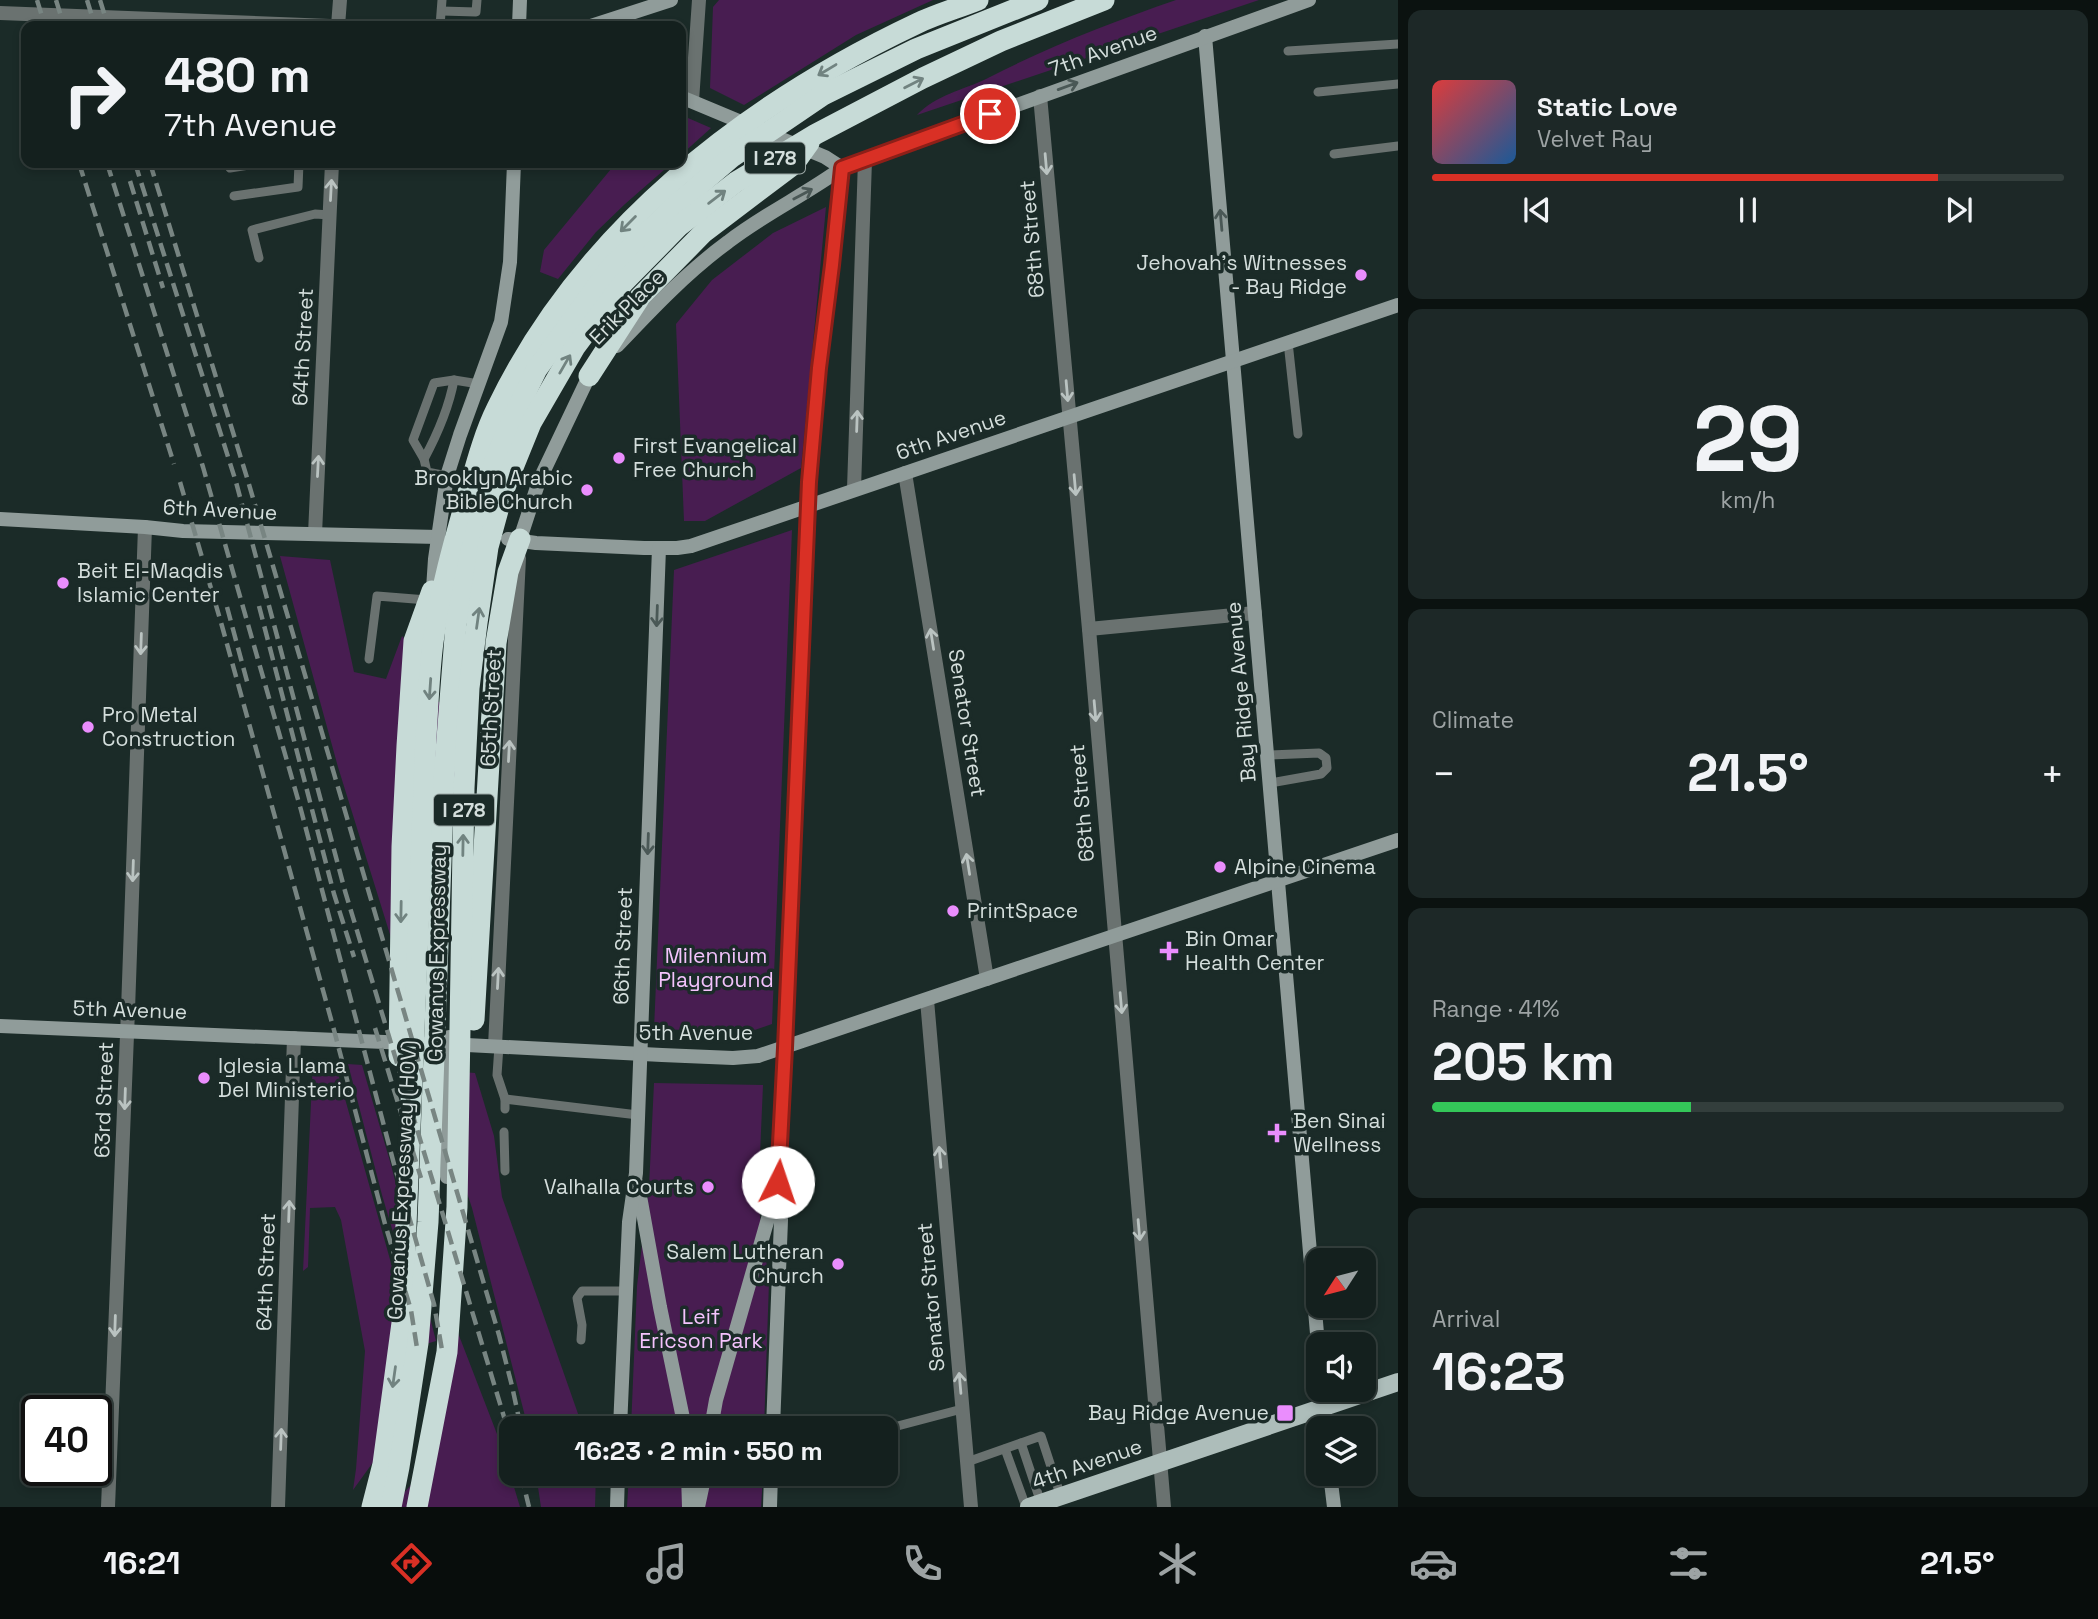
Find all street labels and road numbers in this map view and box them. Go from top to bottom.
street label: 7th Avenue [1045,18,1161,83]
road number: I 278 [745,142,805,174]
street label: 68th Street [1013,179,1050,299]
street label: Erik Place [583,263,670,350]
street label: 64th Street [286,287,319,407]
street label: 6th Avenue [892,403,1009,466]
street label: 6th Avenue [162,493,278,526]
street label: Bay Ridge Avenue [1219,601,1262,783]
street label: Senator Street [942,647,993,799]
street label: 65th Street [474,649,507,767]
street label: 68th Street [1063,743,1100,863]
road number: I 278 [434,794,494,825]
street label: Gowanus Expressway [421,844,452,1062]
street label: 66th Street [607,887,638,1005]
street label: 5th Avenue [72,994,188,1025]
street label: 5th Avenue [639,1019,753,1046]
street label: Gowanus Expressway (HOV) [381,1039,422,1321]
street label: 63rd Street [88,1041,119,1159]
street label: 64th Street [250,1213,281,1331]
street label: Senator Street [911,1221,950,1373]
street label: 4th Avenue [1028,1432,1146,1495]

